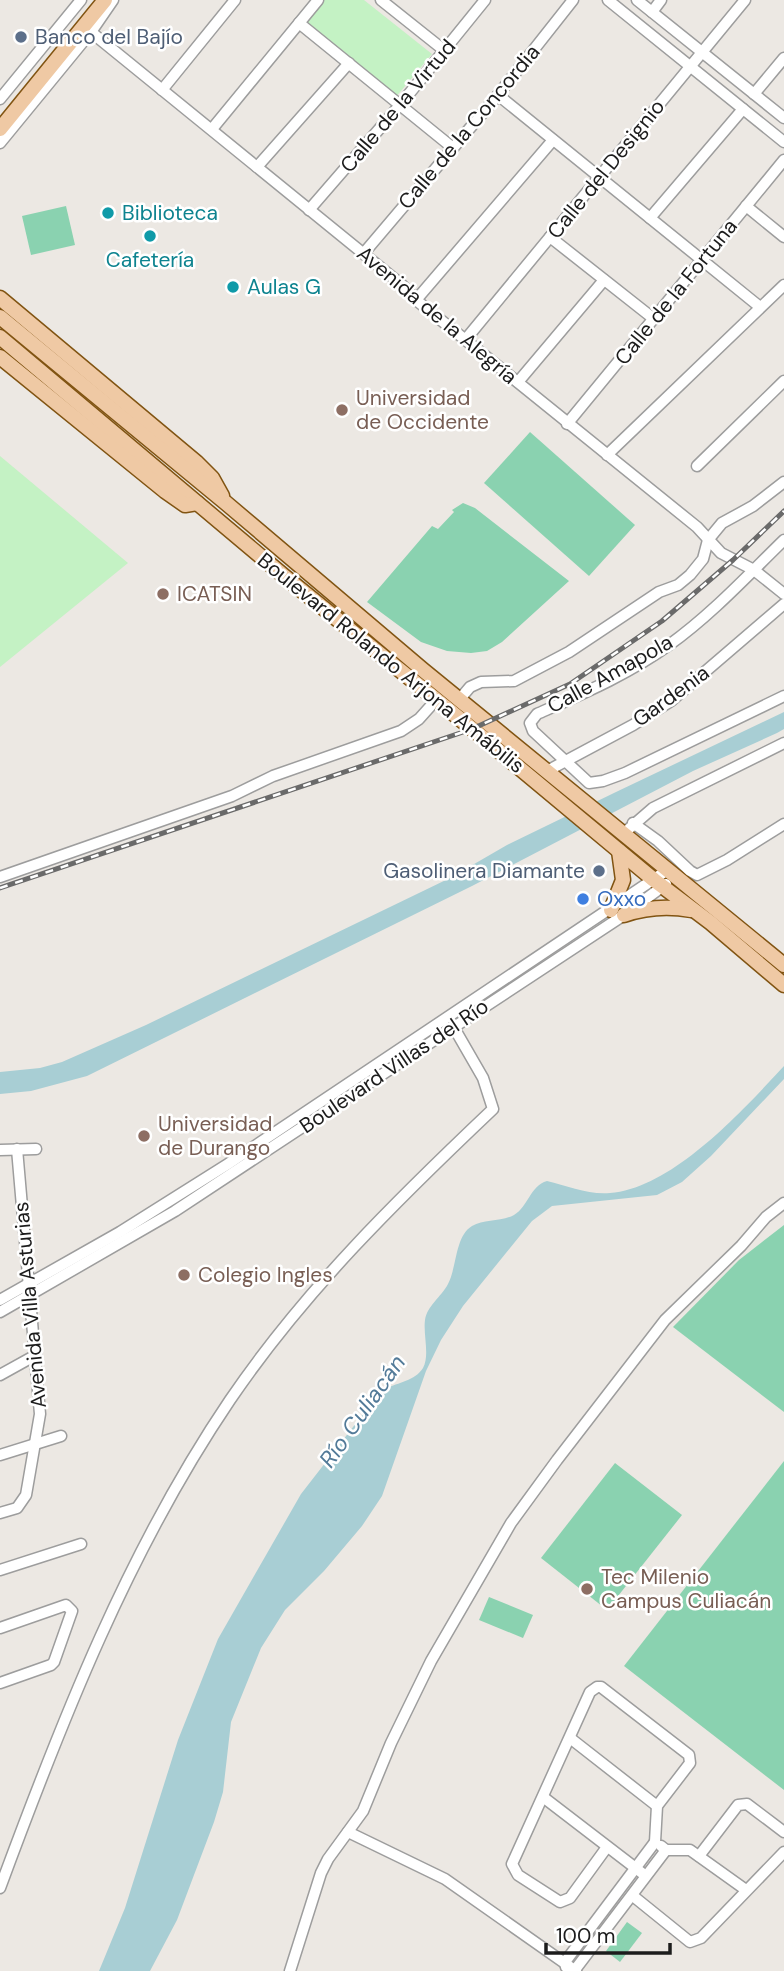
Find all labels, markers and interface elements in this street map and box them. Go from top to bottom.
place label: Banco del Bajío [35,23,183,51]
marker: Banco del Bajío [13,29,29,45]
street label: Calle de la Virtud [334,33,462,179]
street label: Calle de la Concordia [392,39,546,215]
street label: Calle del Designio [541,93,671,245]
place label: Biblioteca [122,199,218,227]
marker: Biblioteca [100,205,116,221]
street label: Calle de la Fortuna [608,213,744,371]
marker: Cafetería [142,228,158,244]
street label: Avenida de la Alegría [351,240,523,390]
place label: Cafetería [106,246,194,274]
place label: Aulas G [247,273,321,301]
marker: Aulas G [225,279,241,295]
place label: Universidad de Occidente [356,384,489,436]
marker: Universidad de Occidente [334,402,350,418]
street label: Boulevard Rolando Arjona Amábilis [252,546,530,780]
place label: ICATSIN [177,580,252,608]
marker: ICATSIN [155,586,171,602]
street label: Calle Amapola [542,628,678,720]
street label: Gardenia [627,659,715,733]
place label: Gasolinera Diamante [383,857,585,885]
marker: Gasolinera Diamante [591,863,607,879]
place label: Oxxo [597,885,646,913]
marker: Oxxo [575,891,591,907]
street label: Boulevard Villas del Río [294,992,494,1140]
place label: Universidad de Durango [158,1110,272,1162]
marker: Universidad de Durango [136,1128,152,1144]
street label: Avenida Villa Asturias [7,1201,53,1409]
place label: Colegio Ingles [198,1261,333,1289]
marker: Colegio Ingles [176,1267,192,1283]
water label: Río Culiacán [312,1349,412,1473]
place label: Tec Milenio Campus Culiacán [601,1563,771,1615]
marker: Tec Milenio Campus Culiacán [579,1581,595,1597]
scale bar [546,1912,670,1956]
text: 100 m [556,1922,616,1950]

